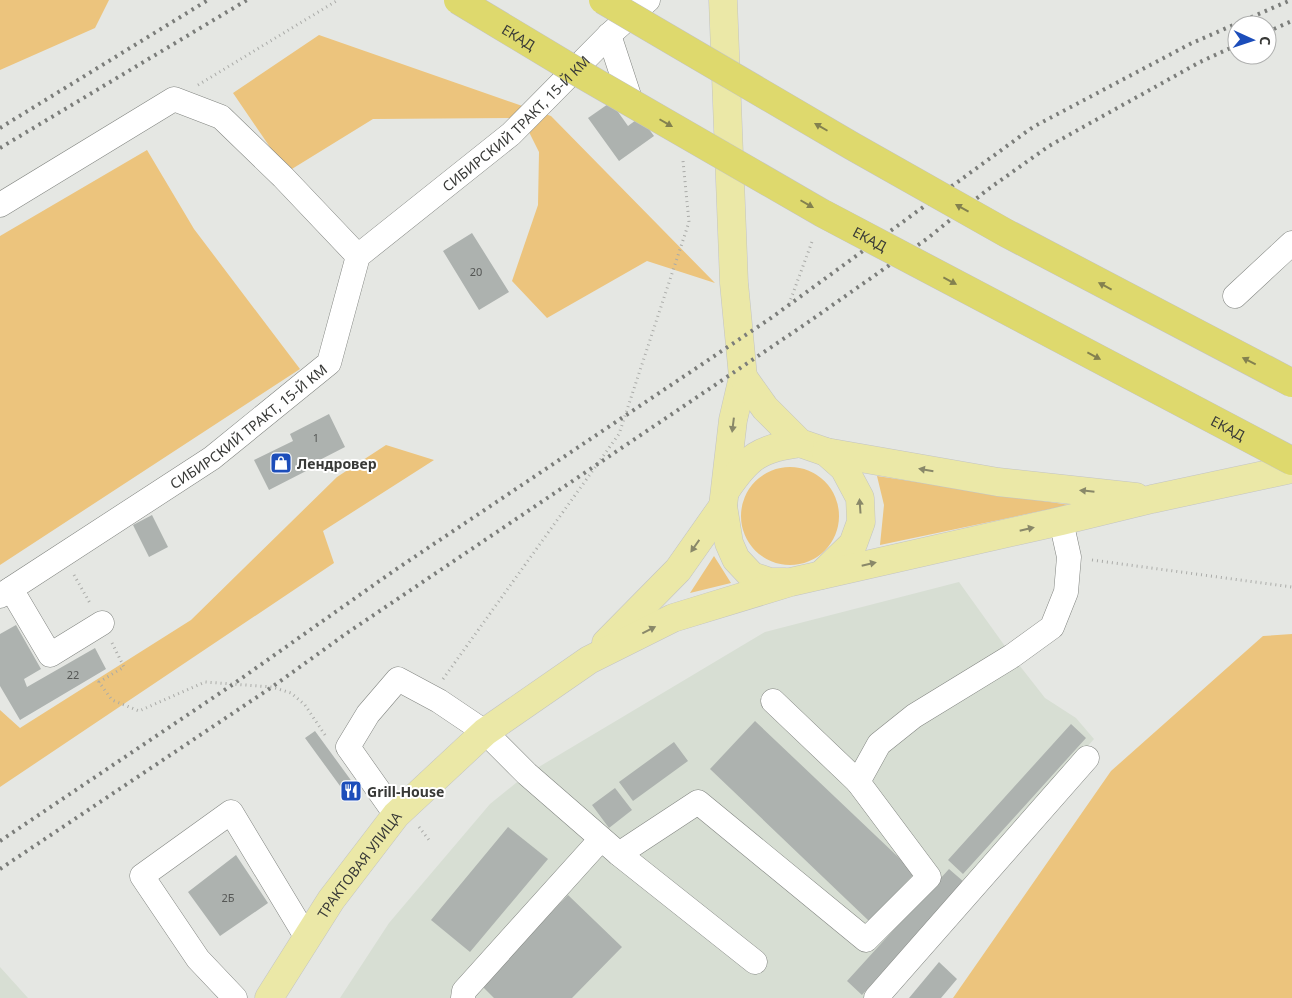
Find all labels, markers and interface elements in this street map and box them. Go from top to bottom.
north arrow [1227,15,1277,65]
street label: ЕКАД [499,19,540,54]
text: С [1256,36,1275,46]
street label: СИБИРСКИЙ ТРАКТ, 15-Й КМ [438,51,594,195]
one-way arrow [659,119,673,127]
one-way arrow [814,123,827,132]
one-way arrow [800,200,813,209]
one-way arrow [954,204,969,212]
street label: ЕКАД [850,222,891,255]
house number: 20 [470,264,482,279]
one-way arrow [943,276,957,285]
one-way arrow [1097,282,1112,290]
one-way arrow [1087,352,1101,360]
one-way arrow [1241,357,1256,365]
street label: СИБИРСКИЙ ТРАКТ, 15-Й КМ [166,360,328,492]
street label: ЕКАД [1208,411,1249,444]
one-way arrow [729,417,737,433]
house number: 1 [313,430,319,444]
shop icon: Лендровер [269,451,293,475]
place label: Лендровер [297,454,377,473]
one-way arrow [917,465,933,473]
one-way arrow [1078,487,1094,495]
one-way arrow [855,498,863,514]
one-way arrow [1020,525,1035,533]
one-way arrow [690,539,700,553]
one-way arrow [861,560,877,568]
one-way arrow [641,626,656,634]
house number: 22 [67,667,79,682]
restaurant icon: Grill-House [339,779,363,803]
place label: Grill-House [367,782,444,801]
street label: ТРАКТОВАЯ УЛИЦА [313,807,405,922]
house number: 2Б [221,890,235,905]

